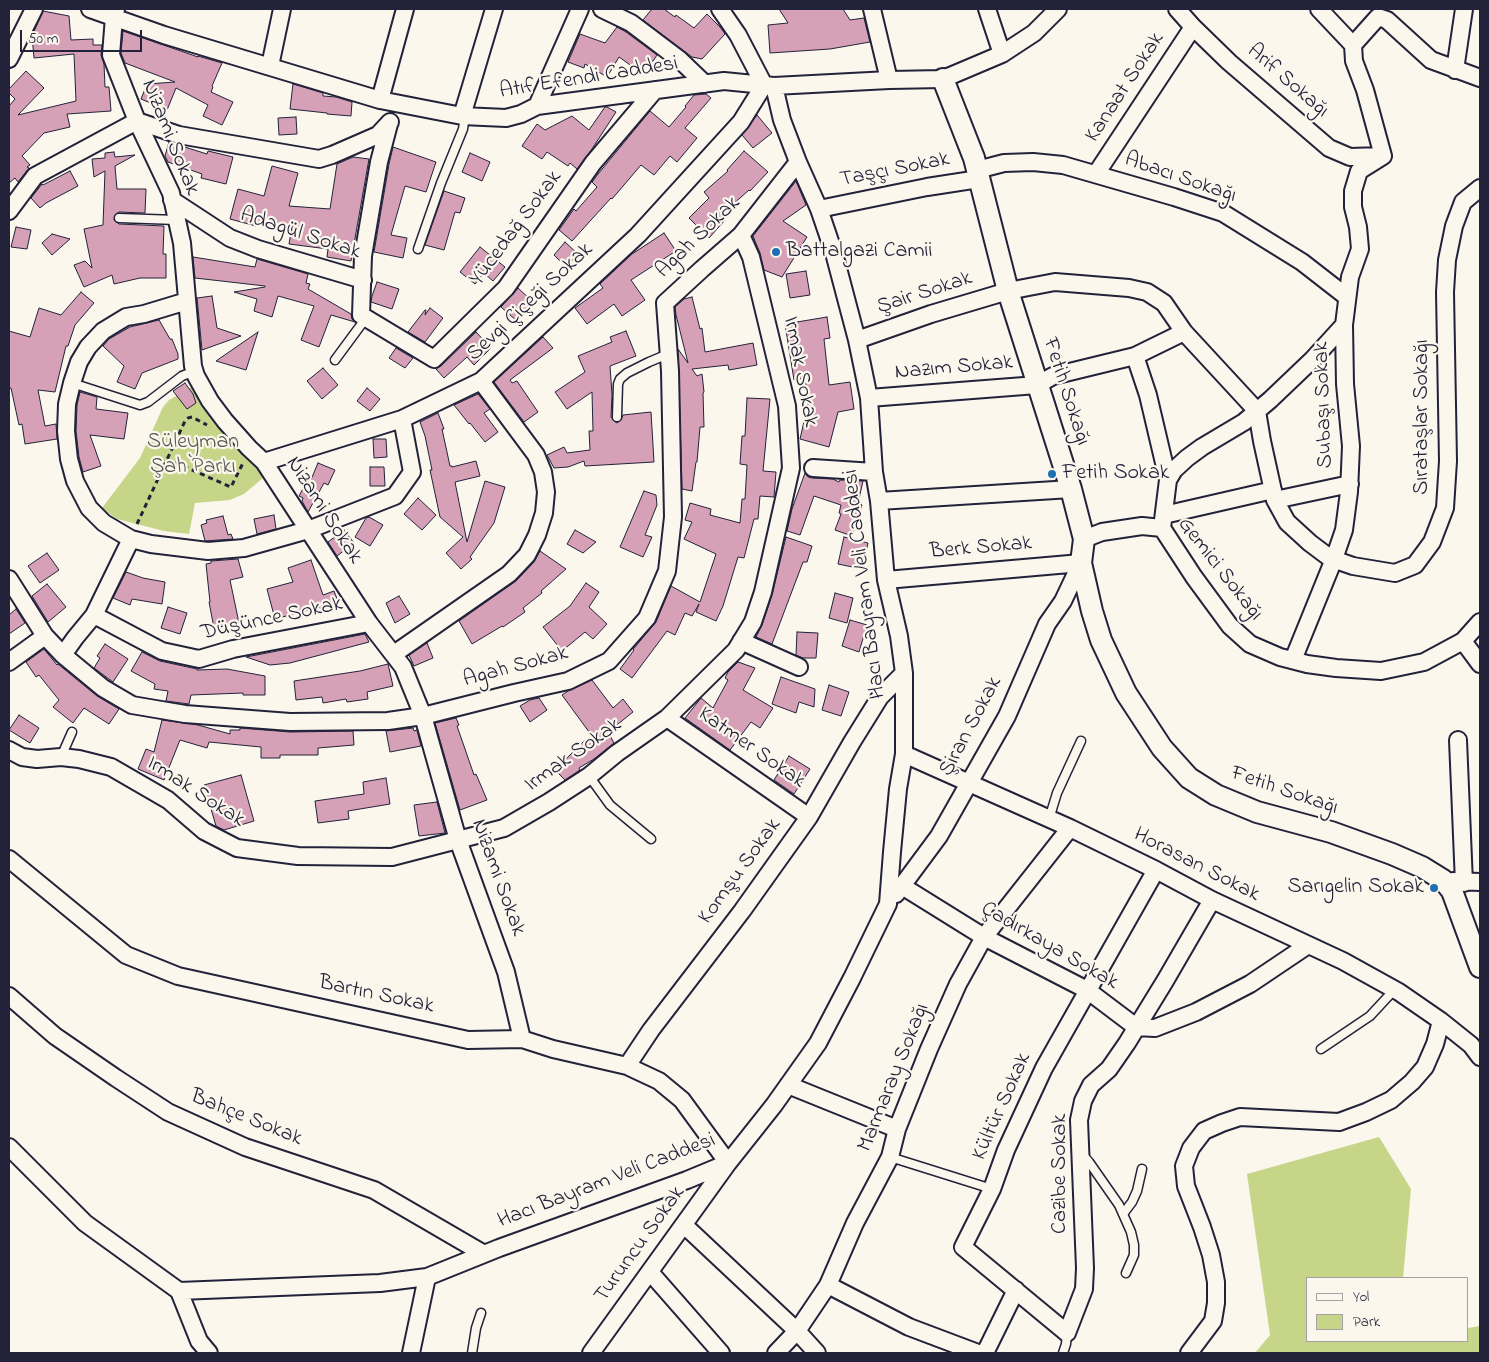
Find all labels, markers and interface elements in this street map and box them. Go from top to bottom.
scale bar [22,20,145,52]
text: 50 m [28,28,58,50]
street label: Kanaat Sokak [1081,28,1171,148]
street label: Arif Sokağı [1240,39,1334,125]
street label: Atıf Efendi Caddesi [498,52,680,106]
street label: Nizami Sokak [134,76,204,200]
street label: Taşçı Sokak [838,147,952,195]
street label: Abacı Sokağı [1121,148,1239,210]
street label: Yücedağ Sokak [465,166,569,292]
street label: Agah Sokak [651,191,747,285]
street label: Adagül Sokak [236,203,364,267]
street label: Sevgi Çiçeği Sokak [462,238,600,368]
place label: Battalgazi Camii [786,239,932,265]
marker: Battalgazi Camii [770,246,782,258]
street label: Şair Sokak [874,266,976,322]
street label: Irmak Sokak [775,314,823,430]
street label: Fetih Sokağı [1035,335,1095,449]
street label: Sırataşlar Sokağı [1410,339,1436,495]
street label: Subaşı Sokak [1310,341,1340,469]
street label: Nazım Sokak [894,351,1014,387]
park label: Süleyman Şah Parkı [147,430,239,482]
street label: Nizami Sokak [279,452,367,570]
place label: Fetih Sokak [1062,461,1169,487]
street label: Hacı Bayram Veli Caddesi [839,468,893,700]
marker: Fetih Sokak [1046,468,1058,480]
street label: Gemici Sokağı [1170,513,1268,627]
street label: Berk Sokak [929,531,1033,567]
street label: Düşünce Sokak [199,592,345,648]
street label: Agah Sokak [461,641,571,695]
street label: Şiran Sokak [935,673,1009,781]
street label: Katmer Sokak [692,702,810,796]
street label: Irmak Sokak [521,713,627,799]
street label: Irmak Sokak [141,751,249,835]
street label: Fetih Sokağı [1227,761,1341,823]
street label: Komşu Sokak [694,814,788,930]
street label: Nizami Sokak [464,816,530,940]
street label: Horasan Sokak [1128,823,1264,909]
place label: Sarıgelin Sokak [1287,875,1424,901]
marker: Sarıgelin Sokak [1428,882,1440,894]
street label: Çadırkaya Sokak [976,897,1122,997]
street label: Bartın Sokak [316,971,436,1021]
street label: Marmaray Sokağı [853,1000,937,1156]
street label: Kültür Sokak [968,1049,1038,1165]
street label: Bahçe Sokak [186,1085,306,1153]
street label: Cazibe Sokak [1048,1114,1074,1234]
street label: Hacı Bayram Veli Caddesi [494,1128,720,1236]
street label: Turuncu Sokak [590,1181,692,1309]
legend [1306,1277,1469,1342]
text: Yol [1353,1286,1369,1308]
text: Park [1353,1311,1380,1333]

